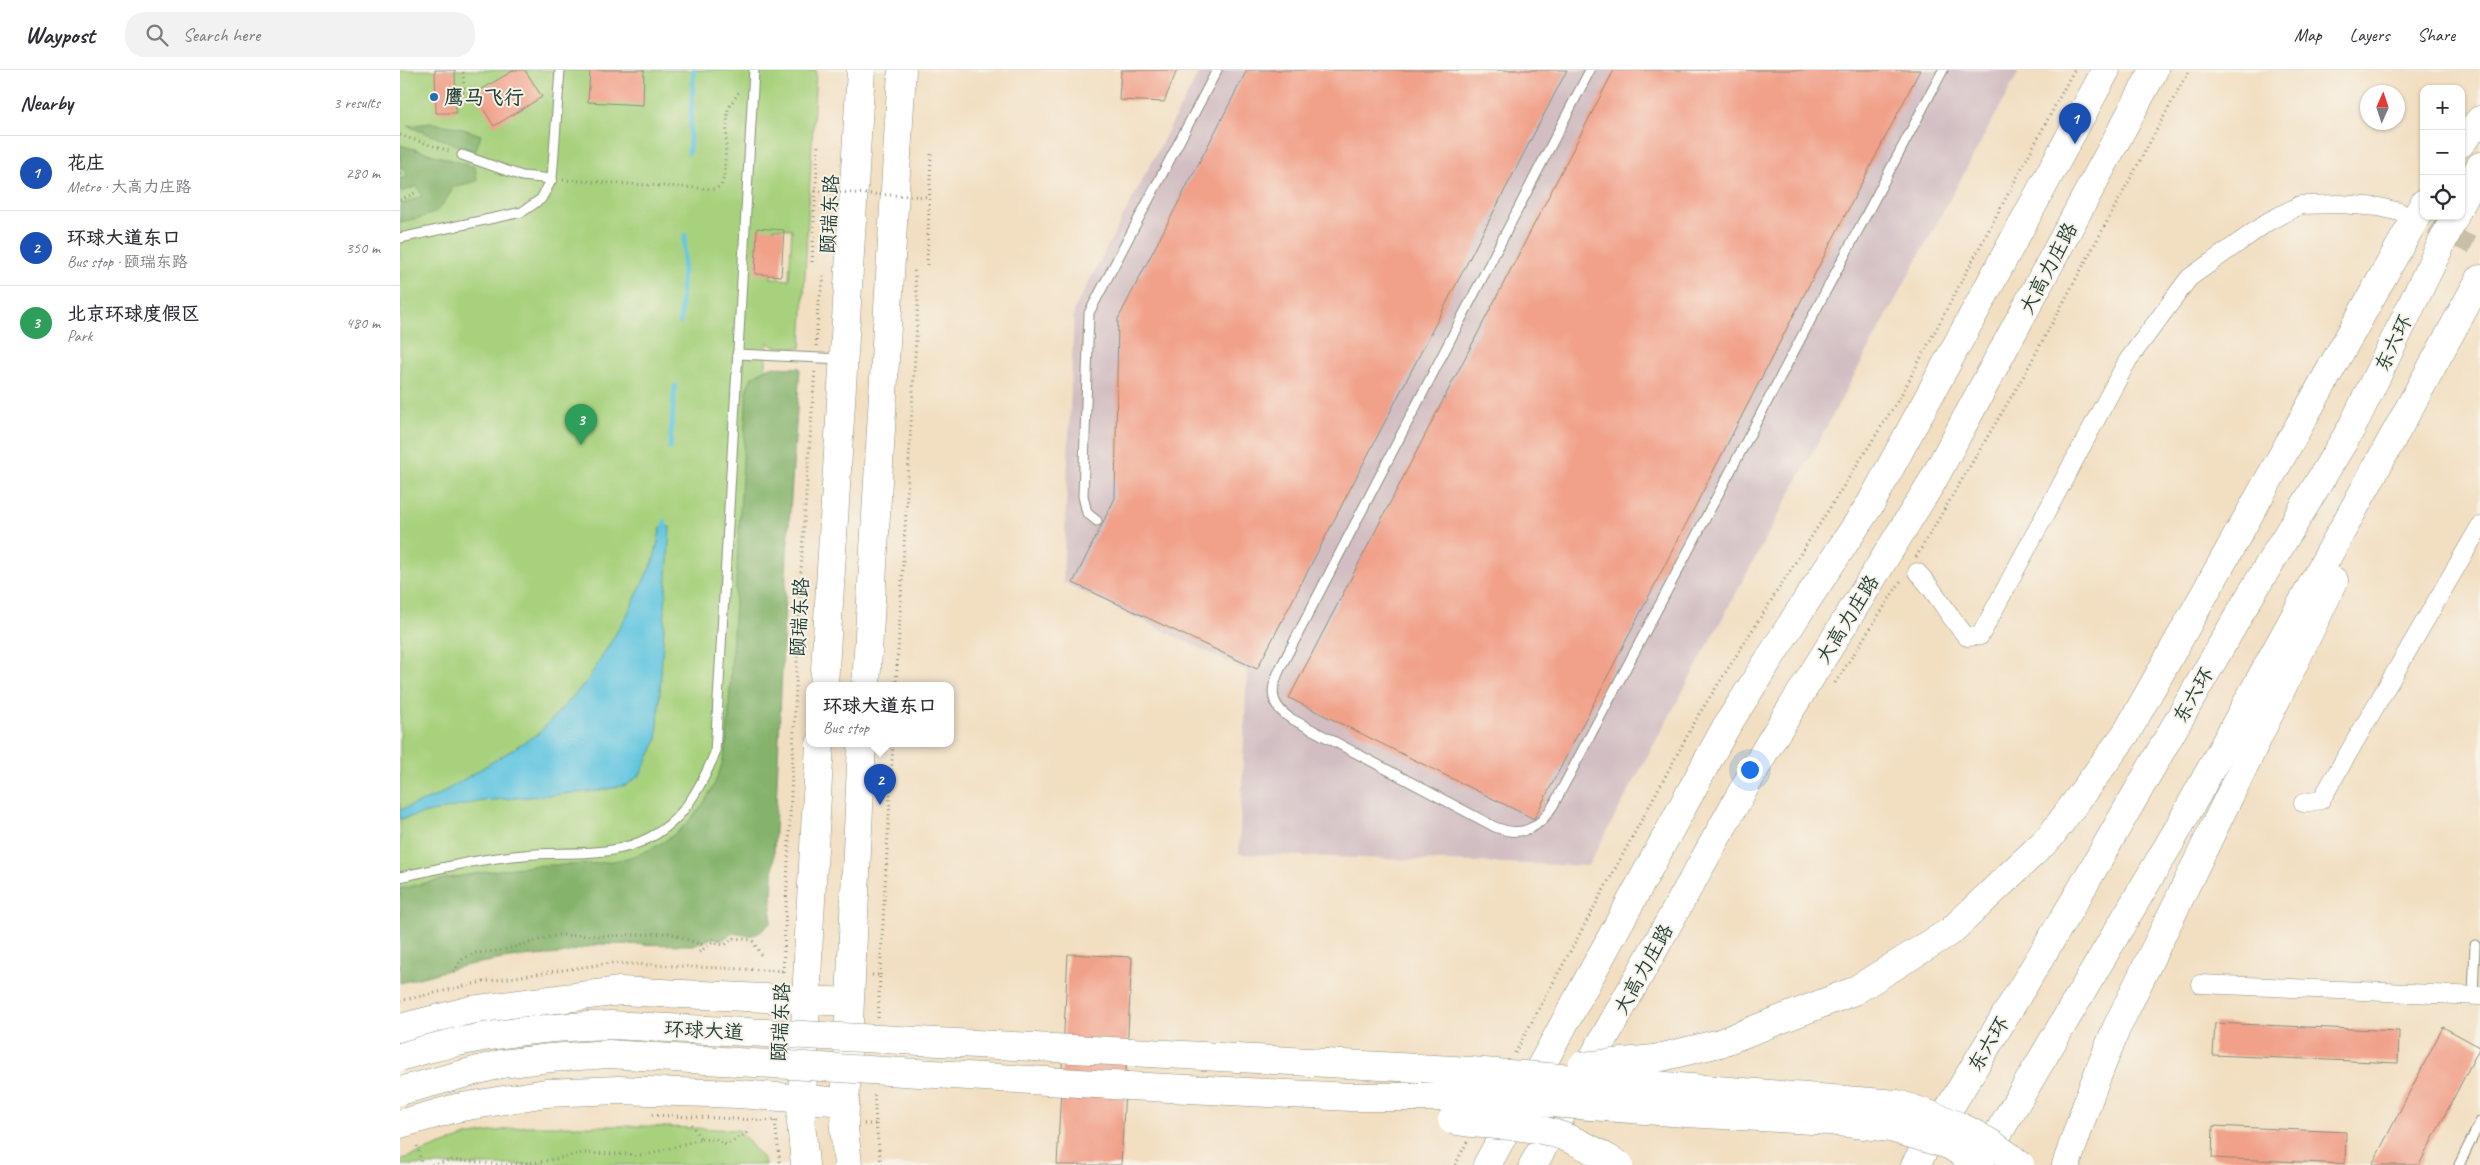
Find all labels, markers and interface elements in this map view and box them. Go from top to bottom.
search box [125,12,475,57]
text: Waypost [25,20,95,50]
icon: search [143,21,171,49]
text: Search here [183,23,260,47]
text: Map [2294,24,2322,46]
text: Layers [2350,24,2389,46]
text: Share [2417,24,2455,46]
place label: 鹰马飞行 [444,85,524,110]
north arrow [2360,85,2405,130]
map controls [2420,85,2465,220]
button: + [2420,85,2465,130]
text: Nearby [20,90,73,116]
marker: 鹰马飞行 [428,91,440,103]
text: 3 results [333,93,380,113]
pin: 1 [2059,103,2091,144]
button: − [2420,130,2465,175]
text: 花庄 [67,151,105,175]
text: 1 [32,163,40,183]
text: 280 m [346,163,380,183]
street label: 颐瑞东路 [815,172,844,255]
button: locate [2420,175,2465,220]
text: Metro · 大高力庄路 [67,177,191,197]
street label: 大高力庄路 [2014,217,2083,318]
text: 环球大道东口 [67,226,181,250]
text: 2 [32,238,40,258]
text: 350 m [346,238,380,258]
text: Bus stop · 颐瑞东路 [67,252,188,272]
text: 北京环球度假区 [67,302,200,326]
street label: 东六环 [2369,311,2418,376]
text: 3 [32,313,40,333]
text: 480 m [346,313,380,333]
text: Park [67,326,92,346]
pin: 3 [565,404,597,445]
street label: 大高力庄路 [1810,569,1885,668]
street label: 颐瑞东路 [785,575,814,658]
street label: 东六环 [2168,663,2219,727]
popup [806,682,954,747]
text: 环球大道东口 [823,694,937,718]
text: Bus stop [823,718,869,738]
your location [1737,757,1763,783]
pin: 2 [864,764,896,805]
street label: 大高力庄路 [1608,919,1679,1019]
street label: 颐瑞东路 [766,980,795,1063]
street label: 东六环 [1962,1012,2015,1076]
street label: 环球大道 [663,1016,745,1045]

